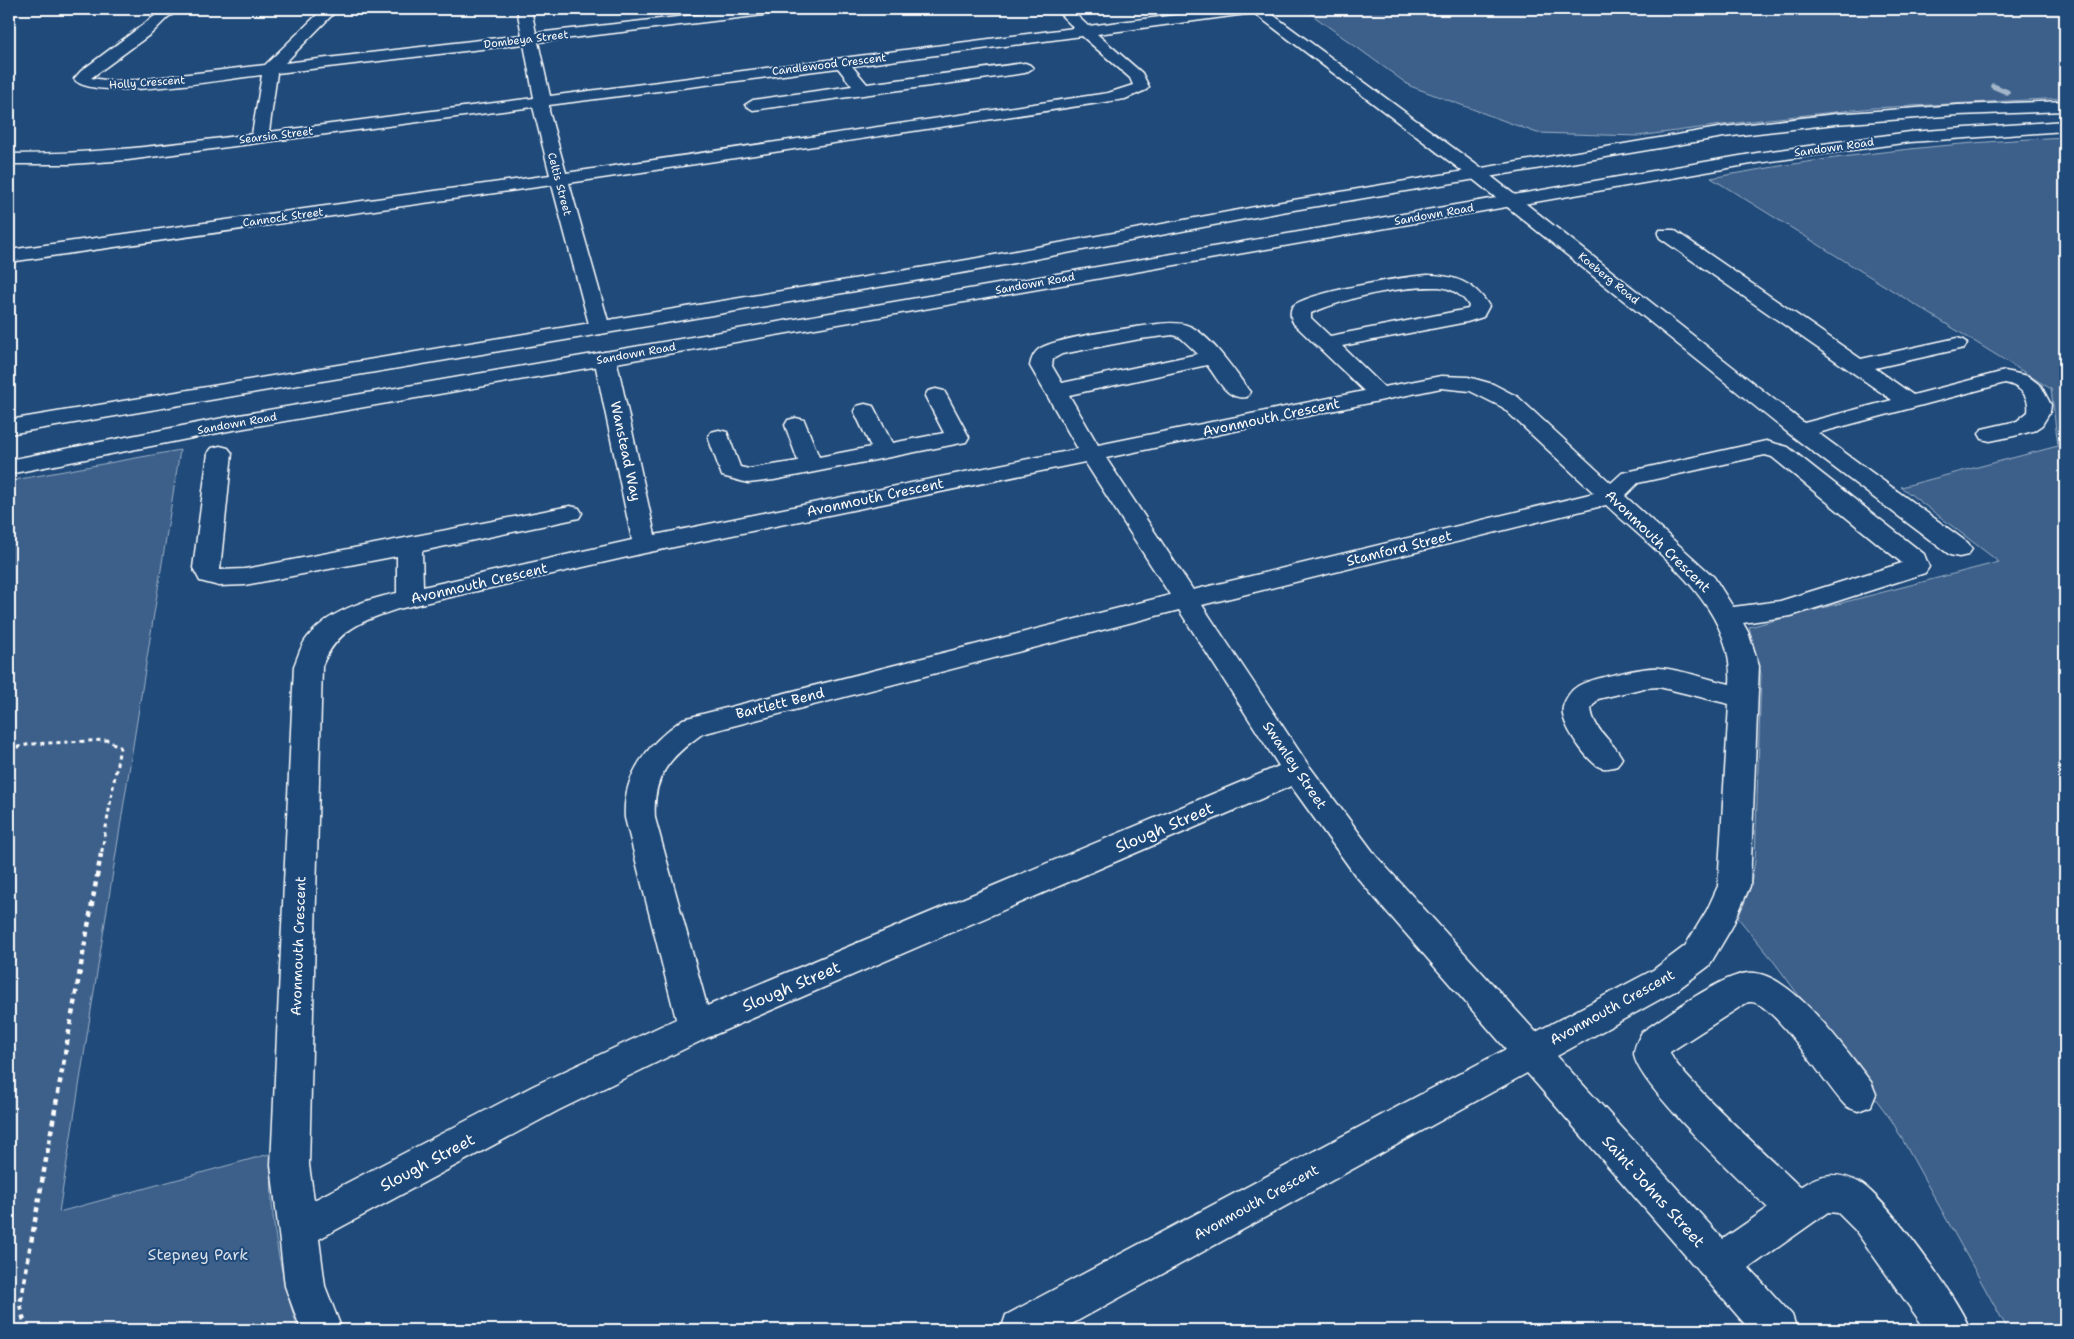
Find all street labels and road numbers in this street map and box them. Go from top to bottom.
street label: Dombeya Street [483,27,569,52]
street label: Candlewood Crescent [771,50,887,79]
street label: Holly Crescent [109,72,186,93]
street label: Searsia Street [238,123,314,147]
street label: Sandown Road [1793,134,1875,161]
street label: Celtis Street [544,151,575,218]
street label: Sandown Road [1393,200,1475,229]
street label: Cannock Street [242,204,325,231]
street label: Koeberg Road [1575,249,1642,308]
street label: Sandown Road [994,269,1076,298]
street label: Sandown Road [595,339,677,368]
street label: Avonmouth Crescent [1201,394,1341,440]
street label: Wanstead Way [607,399,645,503]
street label: Sandown Road [196,409,278,438]
street label: Avonmouth Crescent [805,474,945,520]
street label: Avonmouth Crescent [1601,486,1715,596]
street label: Stamford Street [1344,526,1454,570]
street label: Avonmouth Crescent [409,559,549,607]
street label: Bartlett Bend [734,683,826,723]
street label: Swanley Street [1259,718,1331,812]
street label: Slough Street [1112,797,1216,858]
street label: Avonmouth Crescent [287,876,309,1016]
street label: Slough Street [739,956,843,1017]
street label: Avonmouth Crescent [1547,965,1677,1049]
street label: Slough Street [376,1129,478,1196]
street label: Saint Johns Street [1598,1131,1710,1252]
street label: Avonmouth Crescent [1191,1160,1321,1244]

